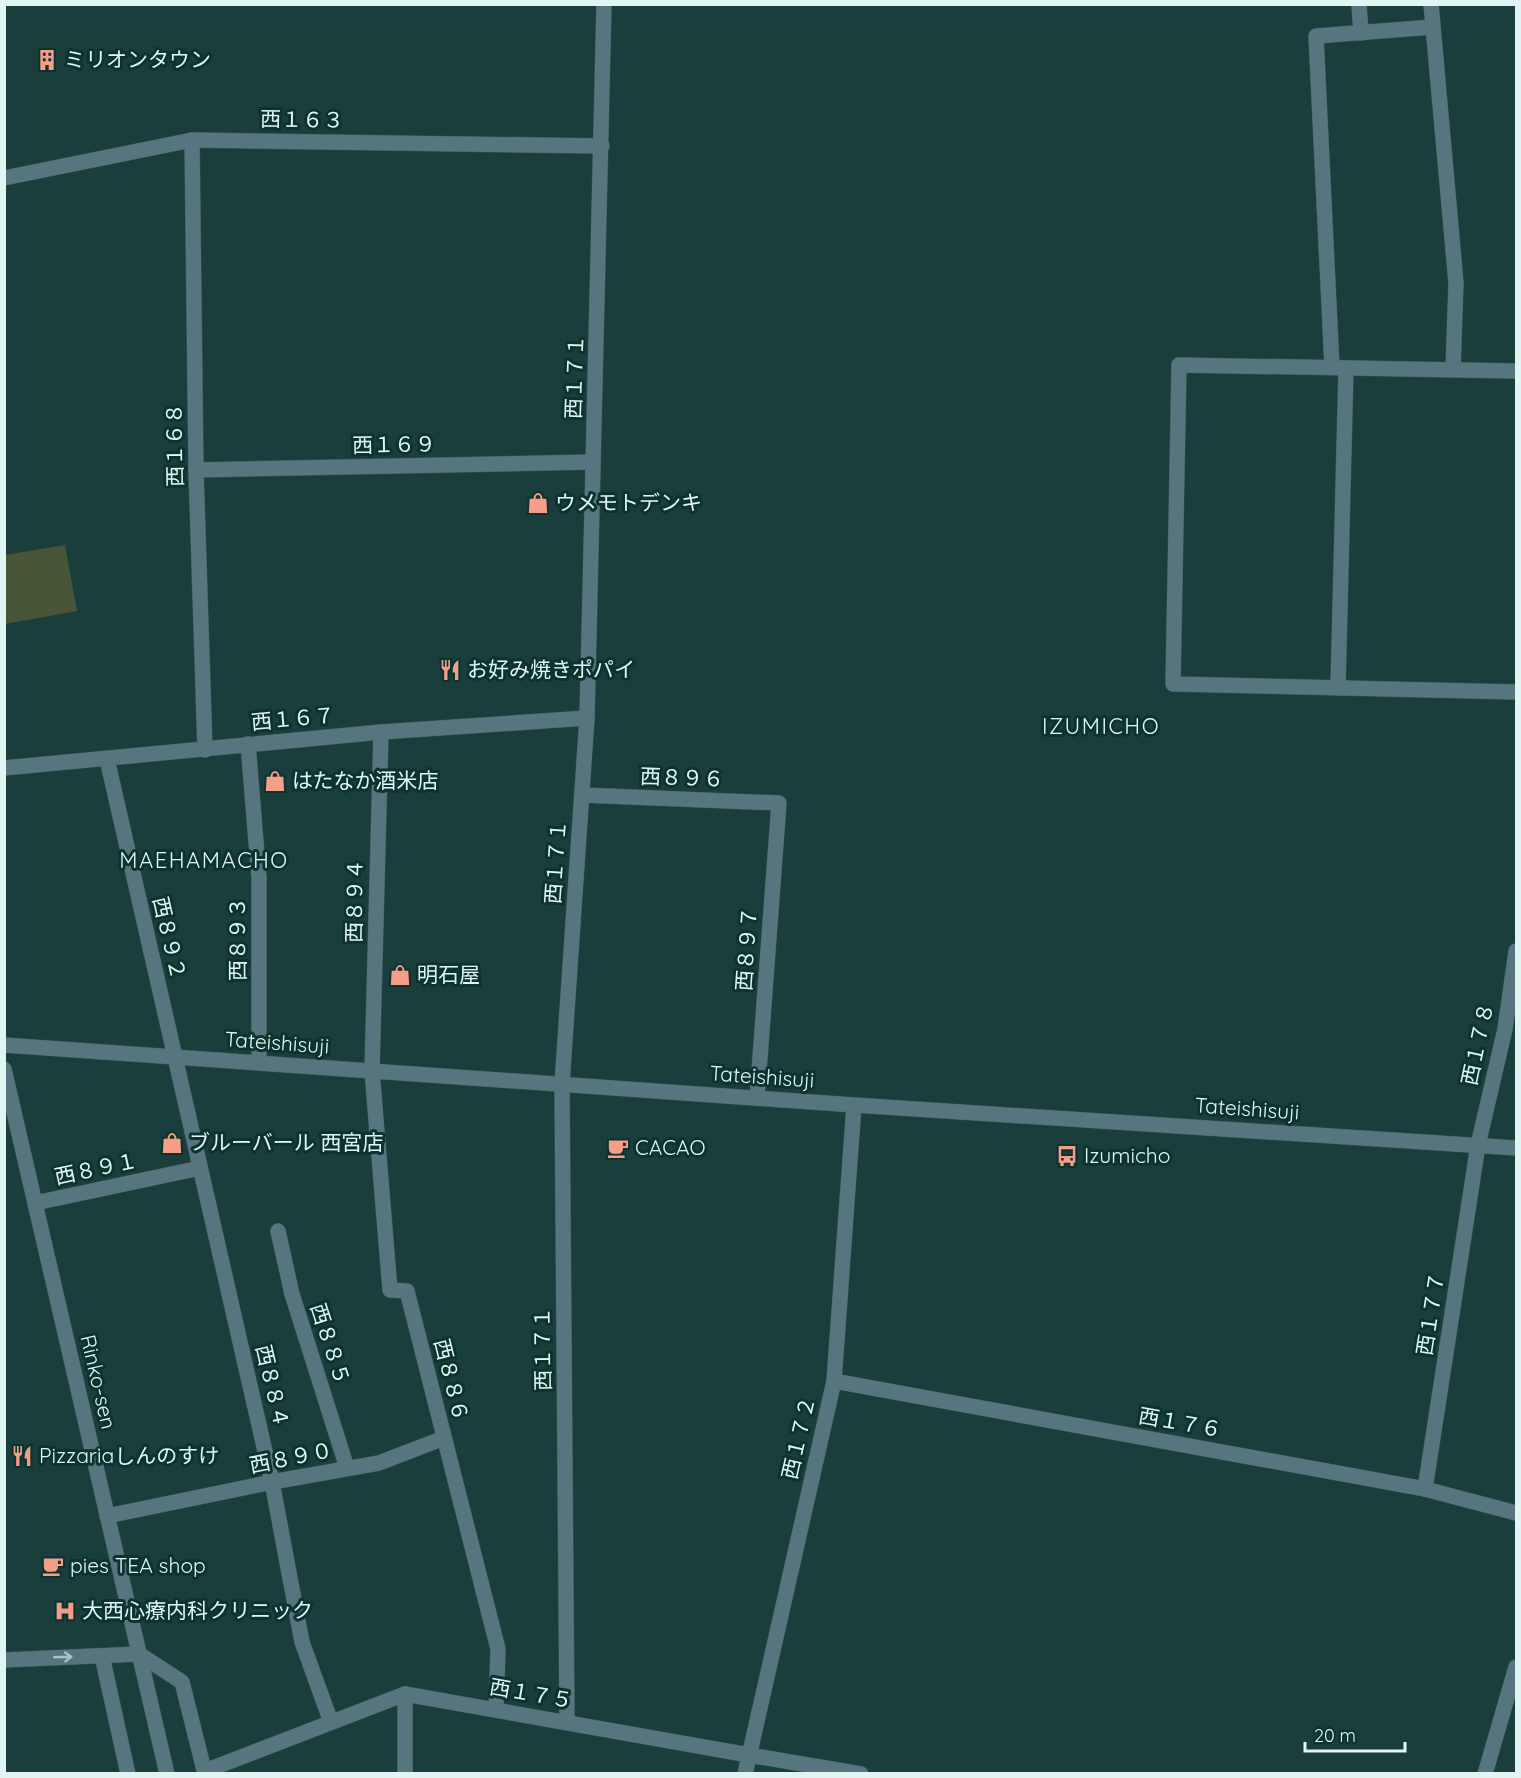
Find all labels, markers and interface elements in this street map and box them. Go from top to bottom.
place label: ミリオンタウン [64,46,211,72]
building icon: ミリオンタウン [35,48,59,72]
street label: 西１６３ [260,105,344,133]
street label: 西１７１ [560,335,588,419]
street label: 西１６８ [160,403,188,487]
street label: 西１６９ [352,430,436,458]
place label: ウメモトデンキ [555,489,702,515]
shop icon: ウメモトデンキ [526,491,550,515]
place label: お好み焼きポパイ [467,656,635,682]
restaurant icon: お好み焼きポパイ [438,658,462,682]
street label: 西１６７ [250,701,336,735]
district label: IZUMICHO [1042,712,1160,740]
street label: 西８９６ [640,763,724,791]
place label: はたなか酒米店 [292,767,439,793]
shop icon: はたなか酒米店 [263,769,287,793]
street label: 西１７１ [539,819,571,905]
district label: MAEHAMACHO [119,846,289,874]
street label: 西８９４ [340,859,368,943]
street label: 西８９２ [148,894,192,982]
street label: 西８９３ [224,897,250,981]
street label: 西８９７ [730,906,762,992]
place label: 明石屋 [417,961,480,987]
shop icon: 明石屋 [388,963,412,987]
street label: 西１７８ [1456,1000,1498,1088]
street label: Tateishisuji [224,1025,330,1059]
street label: Tateishisuji [709,1059,815,1093]
street label: Tateishisuji [1194,1091,1300,1125]
place label: ブルーバール 西宮店 [189,1129,384,1155]
shop icon: ブルーバール 西宮店 [160,1131,184,1155]
place label: CACAO [635,1134,705,1160]
cafe icon: CACAO [606,1136,630,1160]
place label: Izumicho [1084,1142,1170,1168]
bus stop icon: Izumicho [1055,1144,1079,1168]
street label: 西８９１ [52,1147,140,1189]
street label: 西１７７ [1411,1270,1449,1357]
street label: 西８８５ [306,1300,356,1388]
street label: 西１７１ [528,1307,556,1391]
street label: Rinko-sen [75,1332,122,1432]
street label: 西８８６ [429,1336,475,1424]
street label: 西８８４ [251,1342,295,1430]
street label: 西１７２ [776,1394,820,1482]
street label: 西１７６ [1137,1402,1224,1442]
street label: 西８９０ [247,1436,335,1478]
place label: Pizzariaしんのすけ [39,1442,219,1468]
restaurant icon: Pizzariaしんのすけ [10,1444,34,1468]
place label: pies TEA shop [70,1552,206,1578]
cafe icon: pies TEA shop [41,1554,65,1578]
place label: 大西心療内科クリニック [82,1597,313,1623]
hospital icon: 大西心療内科クリニック [53,1599,77,1623]
one-way arrow [52,1652,72,1663]
street label: 西１７５ [488,1673,575,1713]
scale bar [1305,1715,1406,1753]
text: 20 m [1314,1724,1356,1747]

